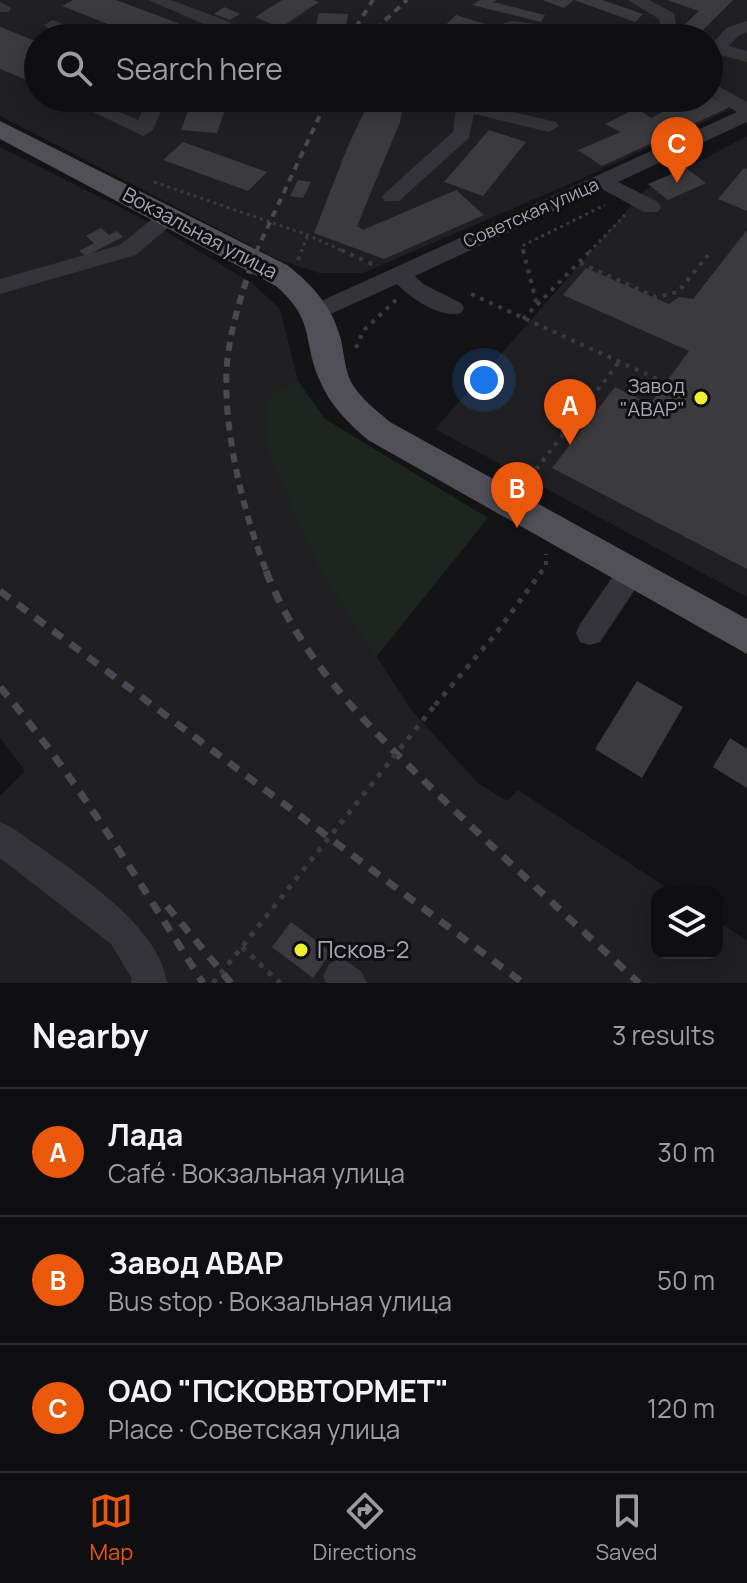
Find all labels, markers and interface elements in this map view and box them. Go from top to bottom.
search box [24,24,723,112]
icon: search [52,46,96,90]
text: Search here [116,48,283,89]
pin: C [651,117,703,183]
street label: Советская улица [459,171,602,253]
street label: Вокзальная улица [118,180,282,285]
your location [464,360,504,400]
place label: Завод "АВАР" [620,372,685,422]
pin: A [544,379,596,445]
marker: Завод "АВАР" [692,389,710,407]
pin: B [491,462,543,528]
map controls [651,887,723,959]
button: layers [651,887,723,959]
place label: Псков-2 [317,932,409,965]
marker: Псков-2 [292,941,310,959]
text: Nearby [32,1012,148,1058]
text: 3 results [612,1017,715,1053]
text: Лада [108,1114,183,1155]
text: A [49,1134,67,1170]
text: 30 m [658,1134,715,1170]
text: Café · Вокзальная улица [108,1155,405,1191]
text: Завод АВАР [108,1242,283,1283]
text: B [50,1262,66,1298]
text: 50 m [657,1262,715,1298]
text: Bus stop · Вокзальная улица [108,1283,452,1319]
text: ОАО "ПСКОВВТОРМЕТ" [108,1370,449,1411]
text: C [48,1390,68,1426]
text: 120 m [647,1390,715,1426]
text: Place · Советская улица [108,1411,400,1447]
tab: Map [89,1489,133,1567]
tab: Directions [312,1489,417,1567]
tab: Saved [596,1489,658,1567]

